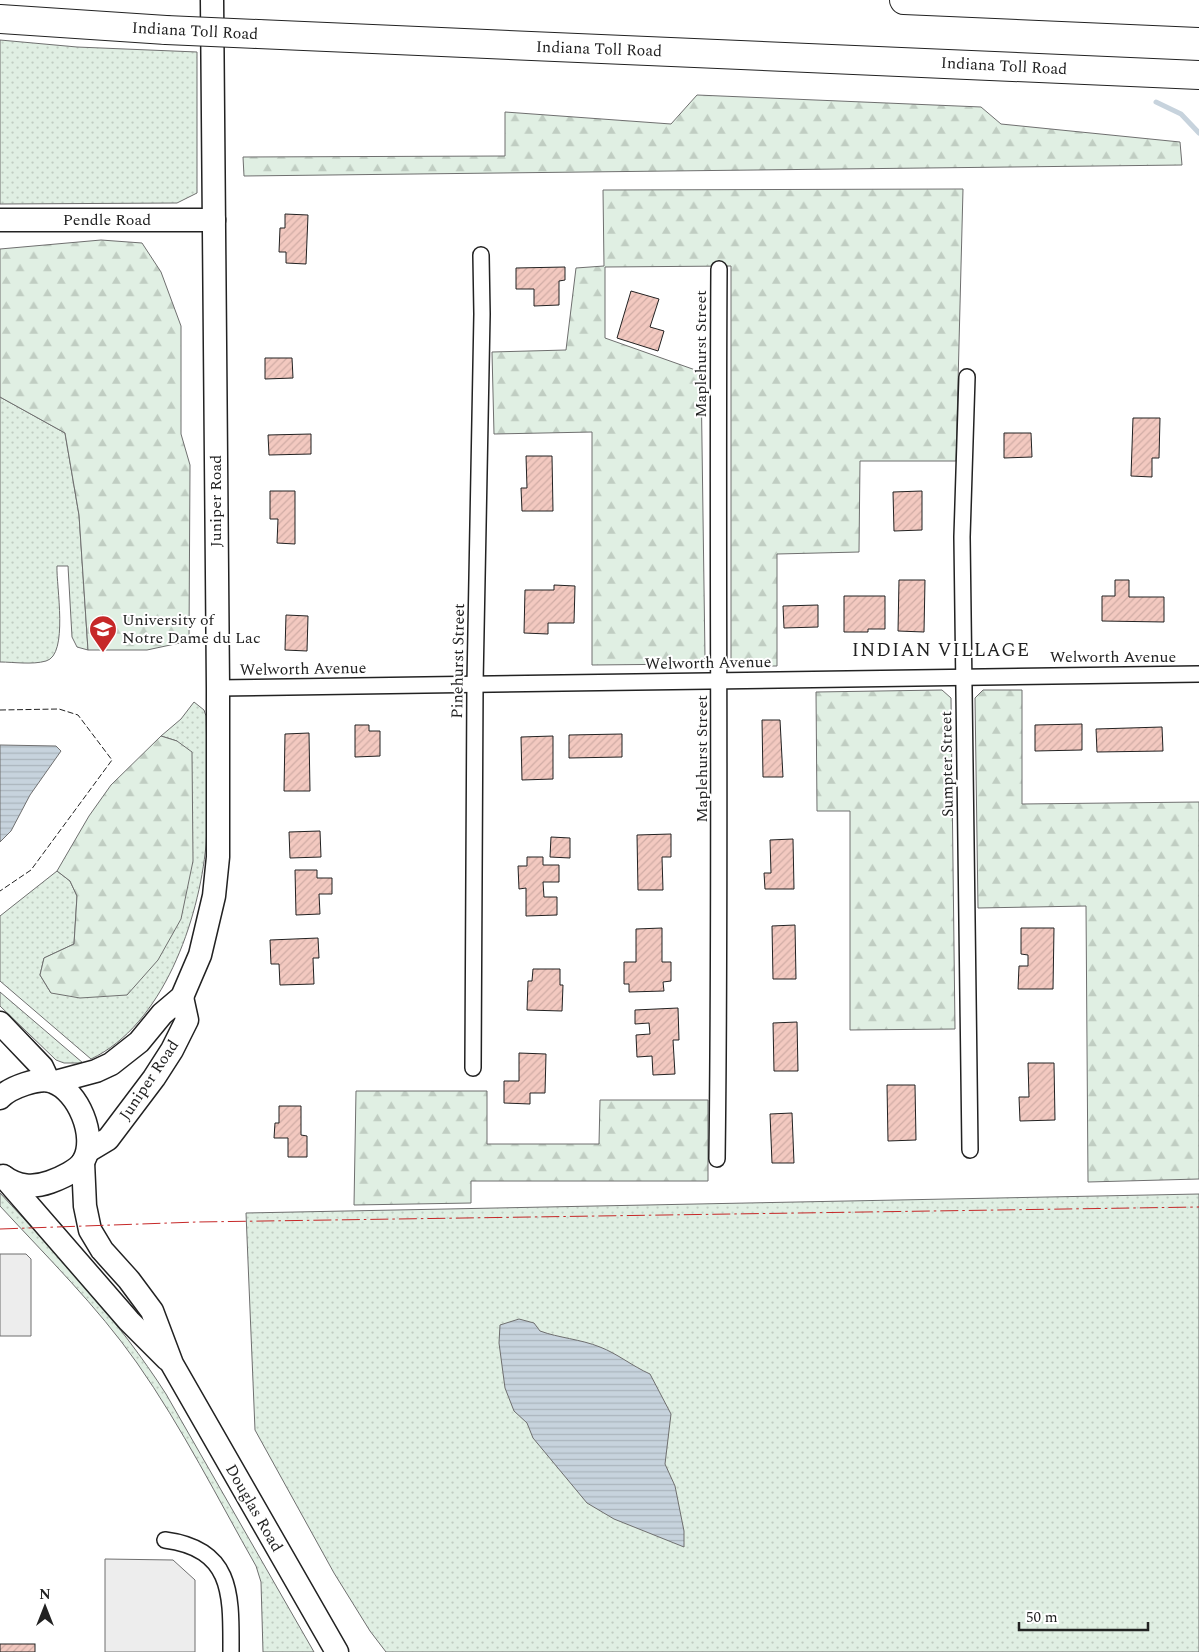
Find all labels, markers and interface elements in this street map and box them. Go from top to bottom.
street label: Indiana Toll Road [131,16,259,46]
street label: Indiana Toll Road [535,35,663,63]
street label: Indiana Toll Road [940,51,1068,81]
street label: Pendle Road [63,208,151,232]
street label: Maplehurst Street [689,290,713,418]
street label: Juniper Road [204,455,228,547]
street label: Pinehurst Street [445,603,471,719]
place label: University of Notre Dame du Lac [122,608,261,650]
school or university icon: University of Notre Dame du Lac [88,614,118,653]
district label: INDIAN VILLAGE [852,636,1030,665]
street label: Welworth Avenue [1050,645,1176,669]
street label: Welworth Avenue [644,650,772,676]
street label: Welworth Avenue [239,656,367,682]
street label: Maplehurst Street [690,695,714,823]
street label: Sumpter Street [934,710,960,817]
street label: Juniper Road [113,1035,185,1125]
street label: Douglas Road [219,1460,289,1557]
north arrow [20,1582,70,1632]
text: N [39,1584,51,1605]
scale bar [1019,1600,1148,1632]
text: 50 m [1026,1606,1058,1629]

